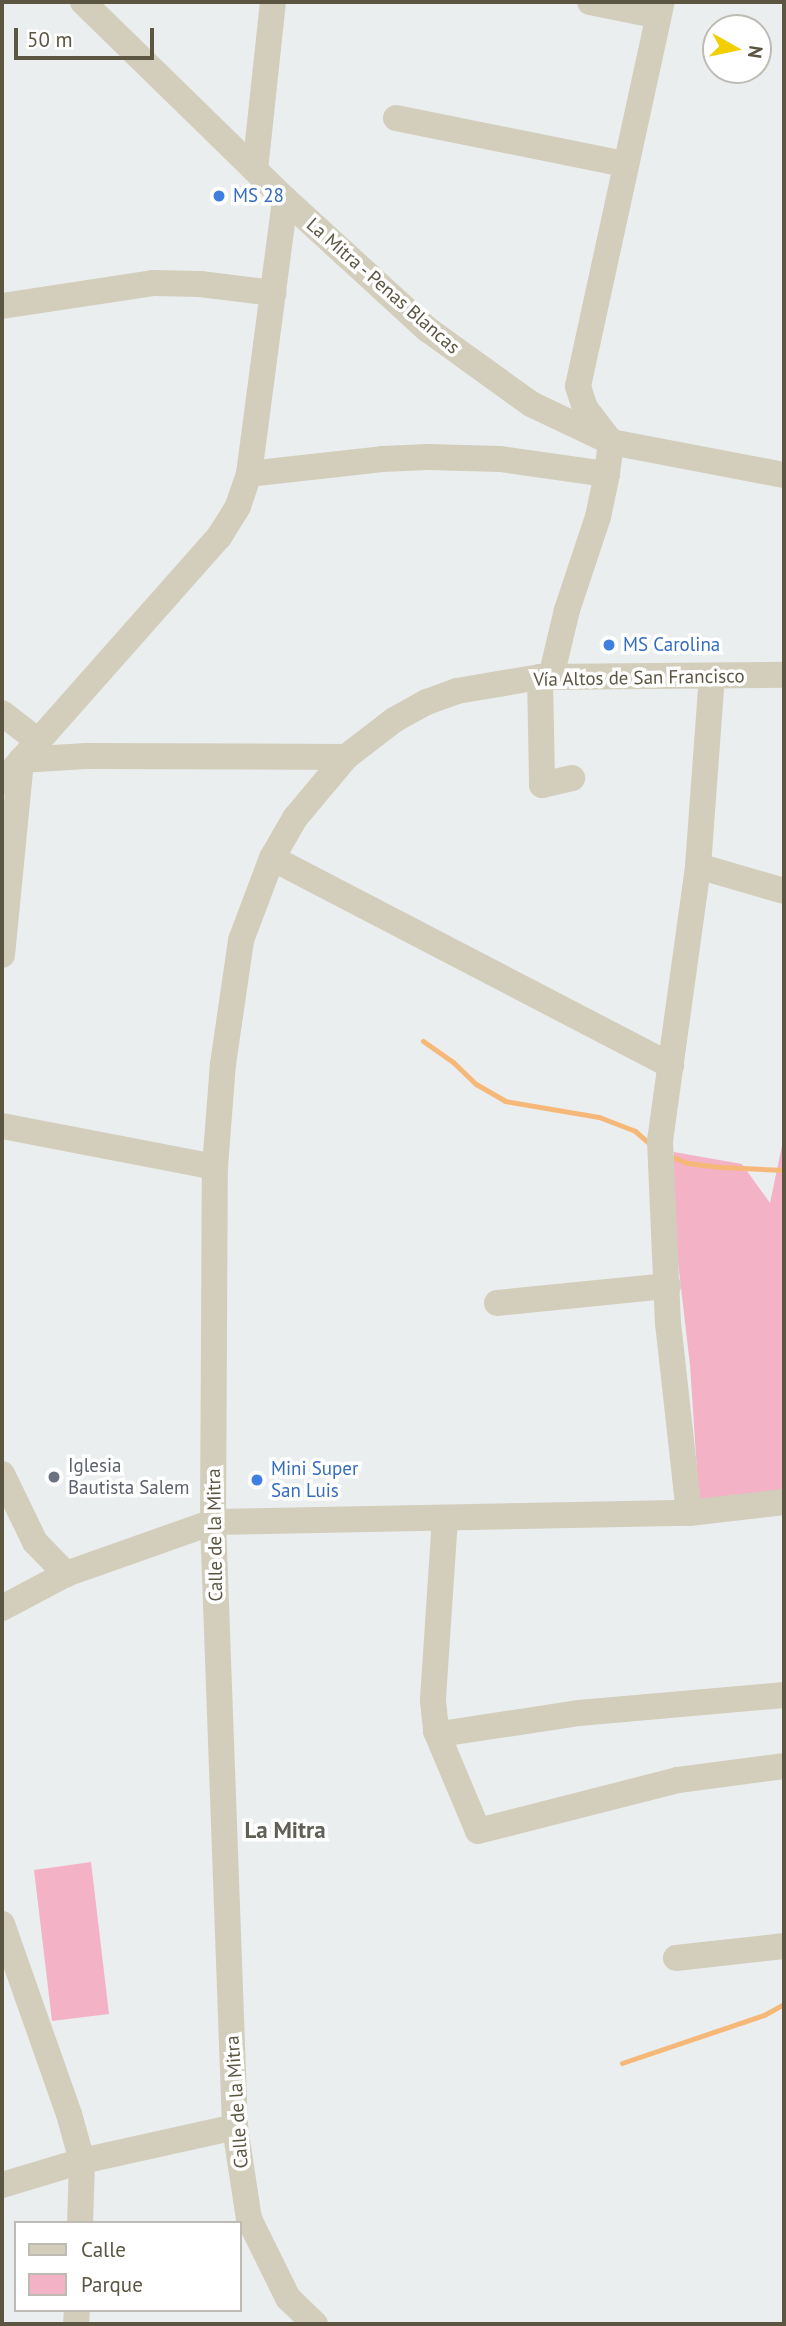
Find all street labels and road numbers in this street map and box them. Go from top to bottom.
street label: La Mitra - Penas Blancas [301,212,465,360]
street label: Vía Altos de San Francisco [533,665,745,691]
street label: Calle de la Mitra [202,1468,228,1602]
street label: Calle de la Mitra [221,2035,253,2169]

